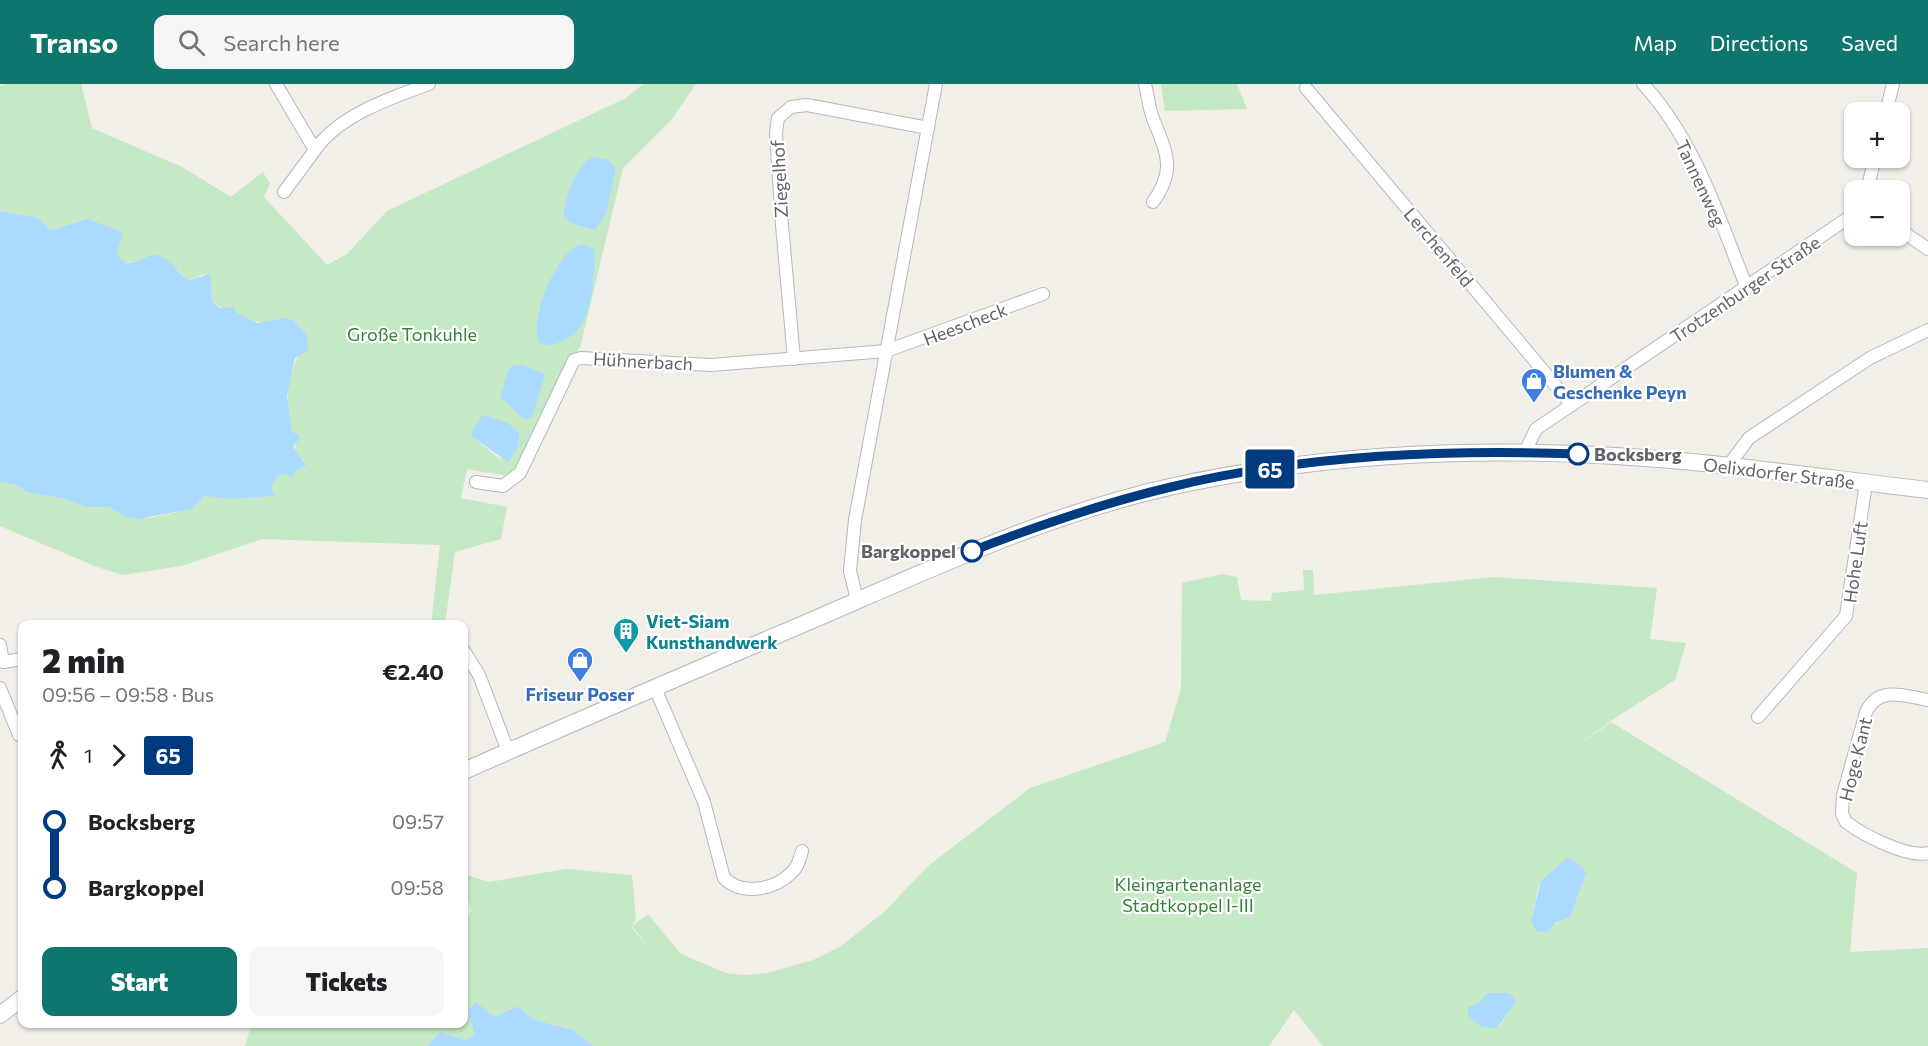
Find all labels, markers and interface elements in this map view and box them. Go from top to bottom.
search box [154,15,574,69]
text: Transo [30,25,118,59]
icon: search [175,26,208,59]
text: Search here [223,29,340,56]
text: Map [1634,30,1677,55]
text: Directions [1710,30,1808,55]
text: Saved [1841,30,1898,55]
map controls [1844,102,1910,246]
button: + [1844,102,1910,168]
street label: Tannenweg [1671,136,1731,230]
street label: Ziegelhof [766,139,792,218]
button: − [1844,180,1910,246]
street label: Lerchenfeld [1399,203,1479,291]
street label: Trotzenburger Straße [1666,231,1824,347]
street label: Heescheck [920,298,1010,350]
park label: Große Tonkuhle [347,323,477,345]
street label: Hühnerbach [592,347,694,375]
place label: Blumen & Geschenke Peyn [1553,360,1687,403]
shop icon: Blumen & Geschenke Peyn [1519,366,1549,404]
marker: Bocksberg [1567,443,1589,465]
place label: Bocksberg [1594,443,1682,465]
line badge: 65 [1243,450,1297,488]
street label: Oelixdorfer Straße [1702,453,1856,493]
text: 65 [1257,457,1283,482]
street label: Hohe Luft [1838,520,1872,604]
place label: Bargkoppel [861,540,956,562]
marker: Bargkoppel [961,540,983,562]
place label: Viet-Siam Kunsthandwerk [646,610,778,653]
building icon: Viet-Siam Kunsthandwerk [611,616,641,654]
text: 2 min [42,639,125,680]
shop icon: Friseur Poser [565,645,595,683]
text: €2.40 [382,658,444,685]
text: 09:56 – 09:58 · Bus [42,682,214,706]
place label: Friseur Poser [526,683,635,705]
street label: Hoge Kant [1834,715,1876,803]
icon: walk [42,739,75,772]
icon: forward [102,739,135,772]
text: 1 [84,743,93,767]
text: 65 [156,743,181,768]
text: Bocksberg [88,808,195,835]
text: 09:57 [392,809,444,833]
park label: Kleingartenanlage Stadtkoppel I-III [1114,873,1262,916]
text: Bargkoppel [88,874,204,901]
text: 09:58 [390,875,444,899]
button: Start [42,947,237,1016]
button: Tickets [249,947,444,1016]

